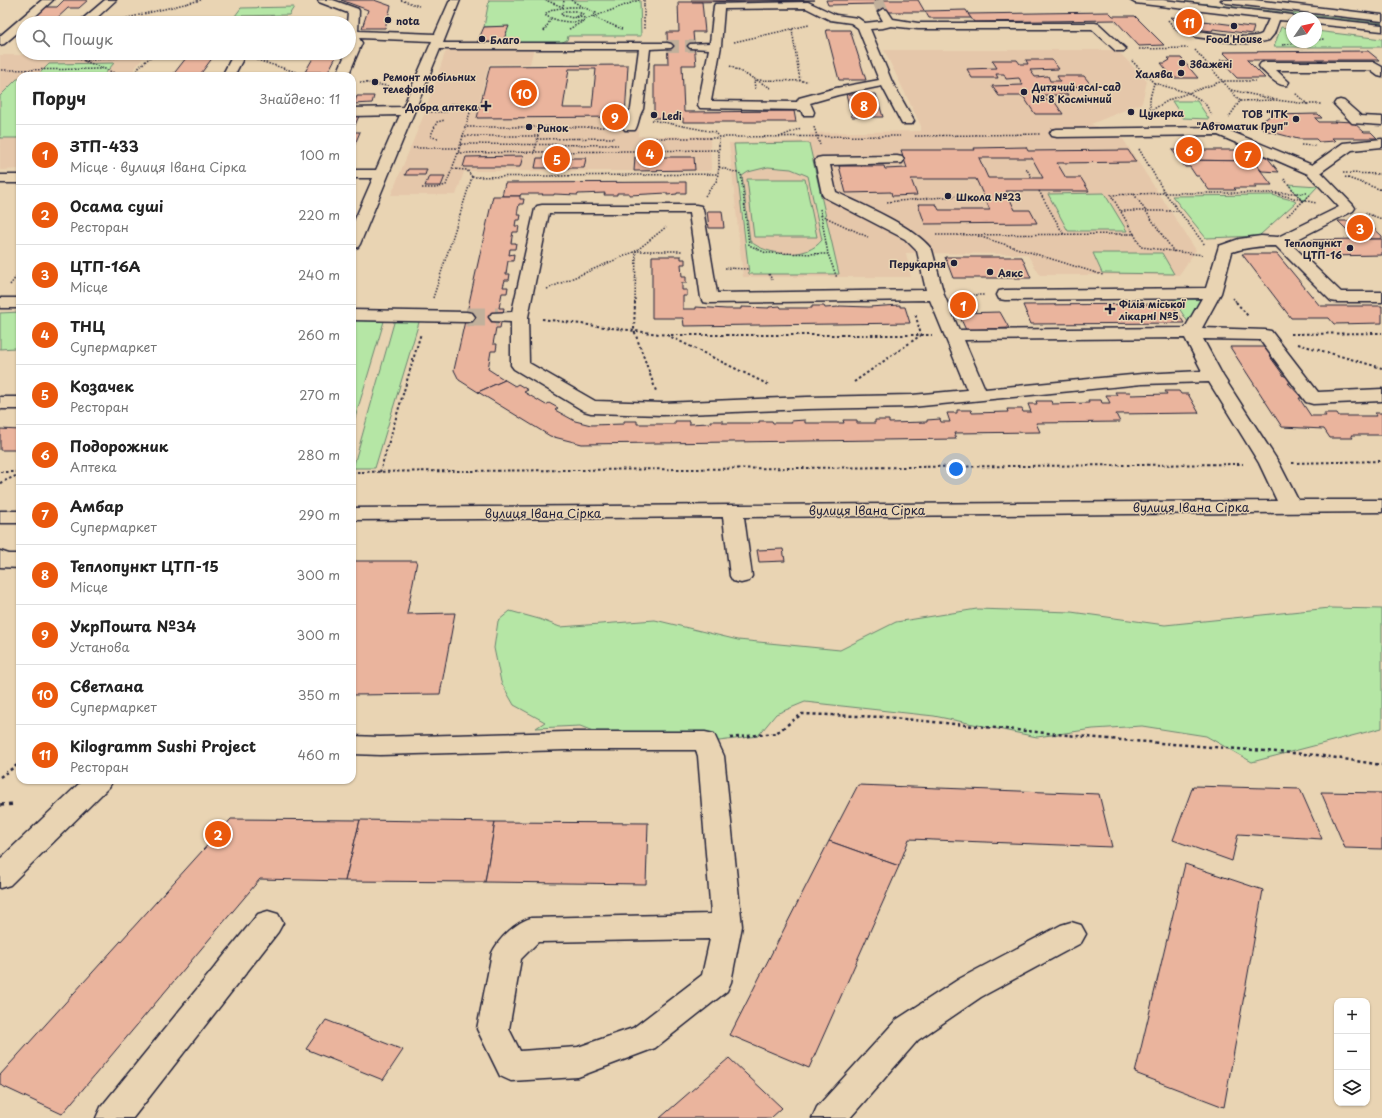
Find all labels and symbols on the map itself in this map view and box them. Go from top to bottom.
pin: 11 [1176,7,1202,37]
north arrow [1286,12,1322,48]
place label: nota [396,13,420,28]
marker: nota [383,15,393,25]
marker: Food House [1229,21,1239,31]
place label: Food House [1206,31,1263,46]
place label: Благо [490,32,519,47]
marker: Благо [477,34,487,44]
place label: Зважені [1189,56,1232,71]
marker: Зважені [1177,58,1187,68]
place label: Халява [1136,66,1173,81]
marker: Халява [1176,68,1186,78]
place label: Ремонт мобільних телефонів [383,69,476,96]
marker: Ремонт мобільних телефонів [370,77,380,87]
pin: 10 [511,78,537,108]
place label: Дитячий яслі-сад № 8 Космічний [1031,79,1121,106]
marker: Дитячий яслі-сад № 8 Космічний [1019,87,1029,97]
pin: 8 [851,90,877,120]
place label: Добра аптека [405,99,478,114]
marker: Добра аптека [481,101,491,111]
pin: 9 [602,102,628,132]
place label: Цукерка [1139,105,1184,121]
place label: ТОВ "ІТК "Автоматик Груп" [1196,106,1289,134]
marker: Цукерка [1126,107,1136,117]
place label: Ledi [662,108,682,123]
marker: Ledi [649,110,659,120]
marker: ТОВ "ІТК "Автоматик Груп" [1291,114,1301,124]
place label: Ринок [537,120,569,135]
marker: Ринок [524,122,534,132]
pin: 6 [1176,135,1202,165]
pin: 4 [637,138,663,168]
pin: 7 [1235,140,1261,170]
pin: 5 [544,144,570,174]
place label: Школа №23 [956,189,1021,204]
marker: Школа №23 [943,191,953,201]
pin: 3 [1347,213,1373,243]
place label: Теплопункт ЦТП-16 [1284,235,1343,262]
marker: Теплопункт ЦТП-16 [1345,243,1355,253]
place label: Перукарня [889,256,946,271]
marker: Перукарня [949,258,959,268]
place label: Аякс [997,265,1023,280]
marker: Аякс [985,267,995,277]
pin: 1 [950,290,976,320]
place label: Філія міської лікарні №5 [1118,296,1186,323]
marker: Філія міської лікарні №5 [1104,303,1116,315]
your location [946,459,966,479]
street label: вулиця Івана Сірка [1133,498,1250,516]
street label: вулиця Івана Сірка [809,501,926,519]
street label: вулиця Івана Сірка [485,504,602,522]
pin: 2 [205,819,231,849]

